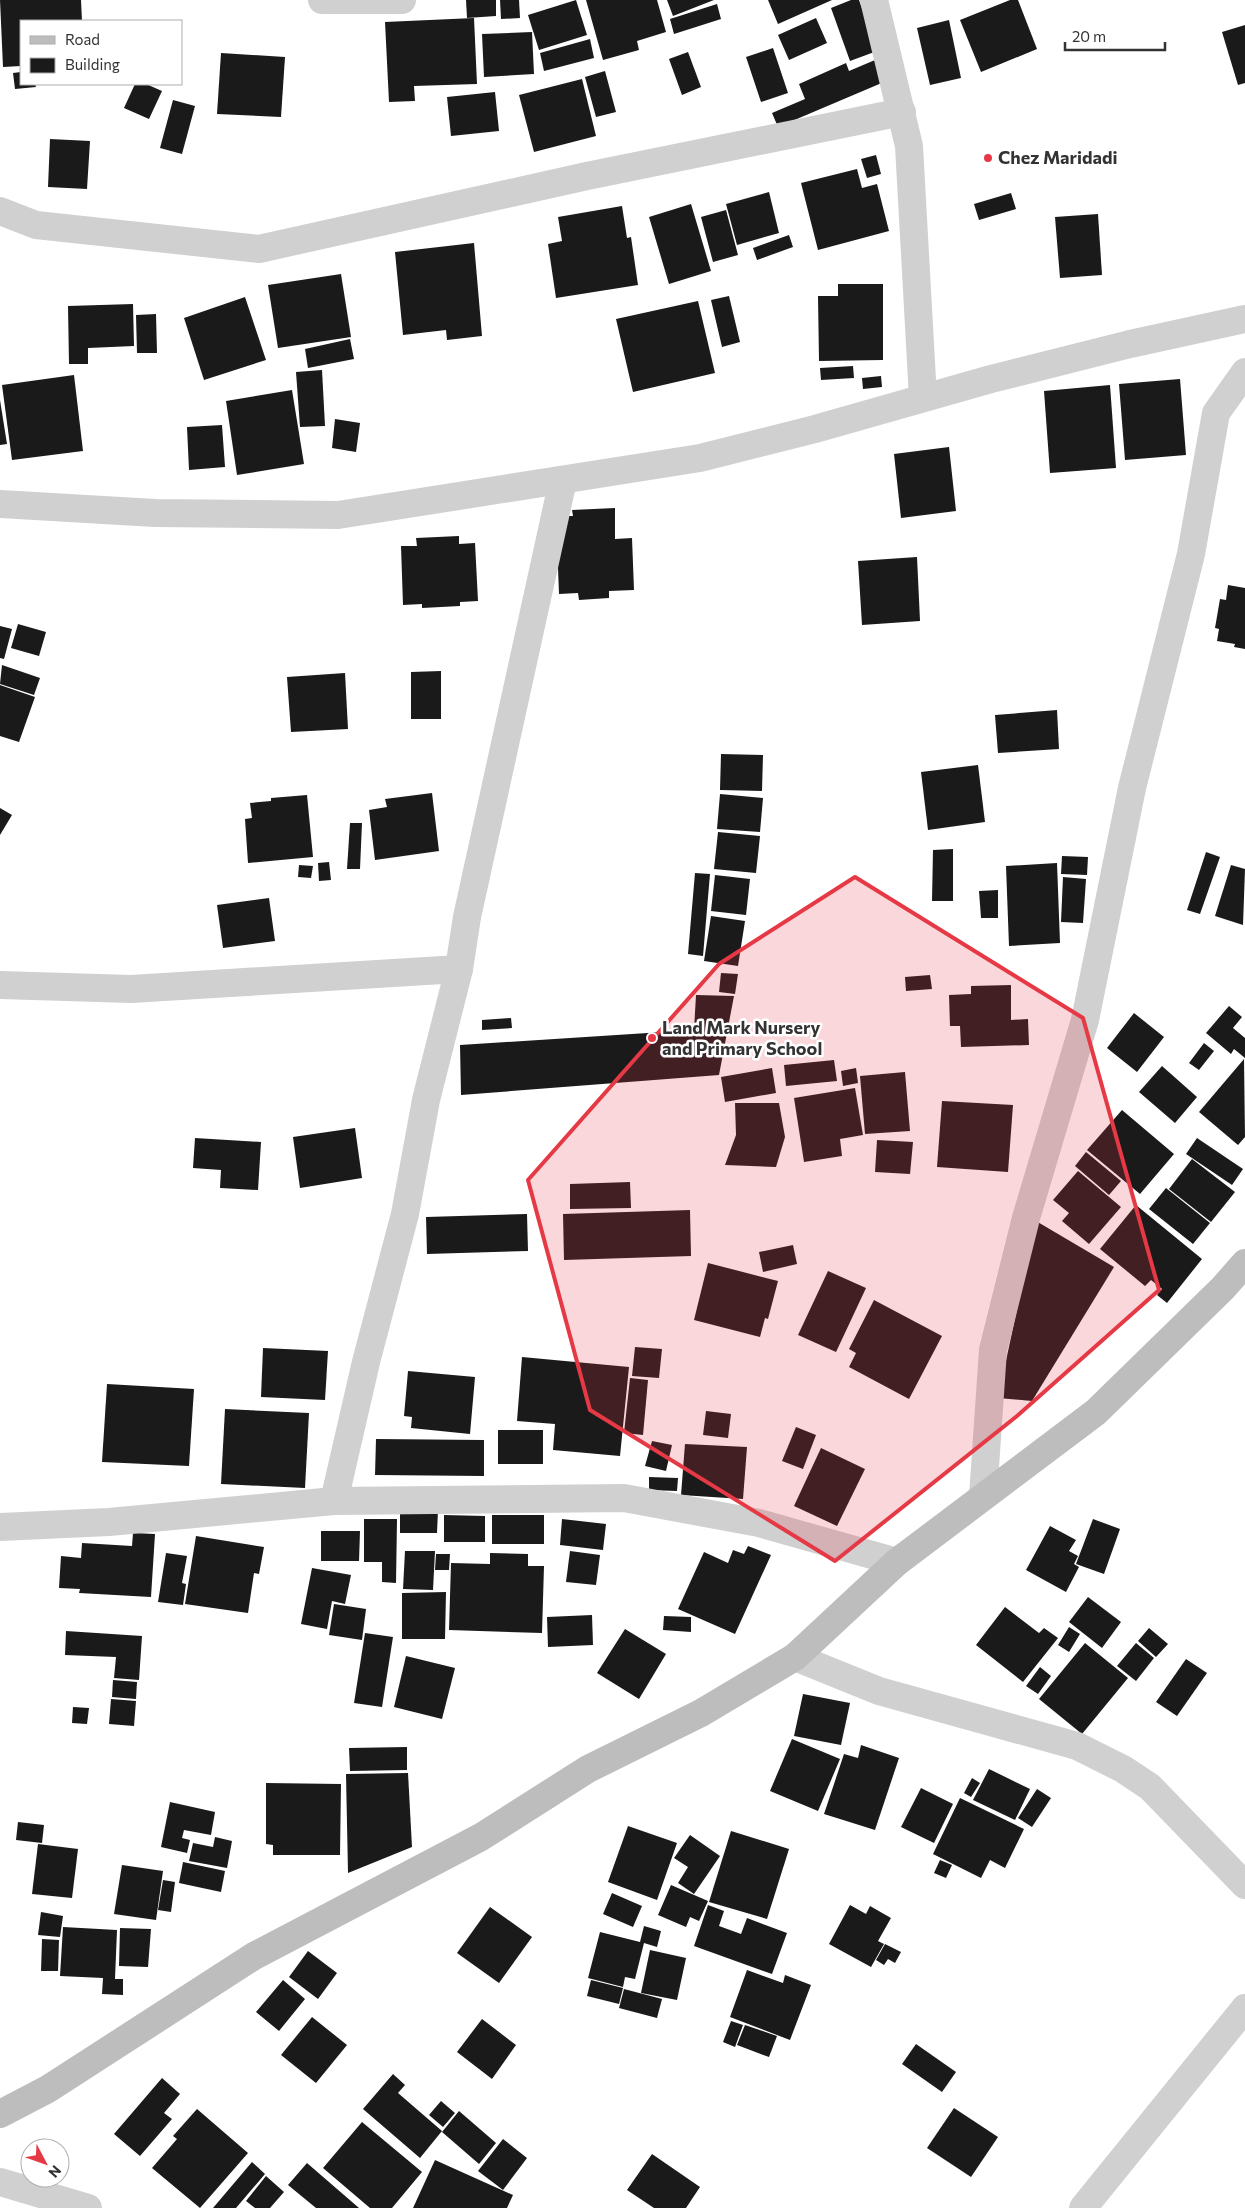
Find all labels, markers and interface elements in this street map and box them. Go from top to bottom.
legend [20,20,182,85]
scale bar [1065,20,1165,52]
text: 20 m [1072,27,1106,45]
text: Road [65,30,100,48]
text: Building [65,55,120,73]
place label: Chez Maridadi [998,146,1118,168]
marker: Chez Maridadi [982,152,994,164]
place label: Land Mark Nursery and Primary School [662,1016,822,1059]
marker: Land Mark Nursery and Primary School [646,1032,658,1044]
north arrow [20,2138,70,2188]
text: N [45,2162,65,2181]

